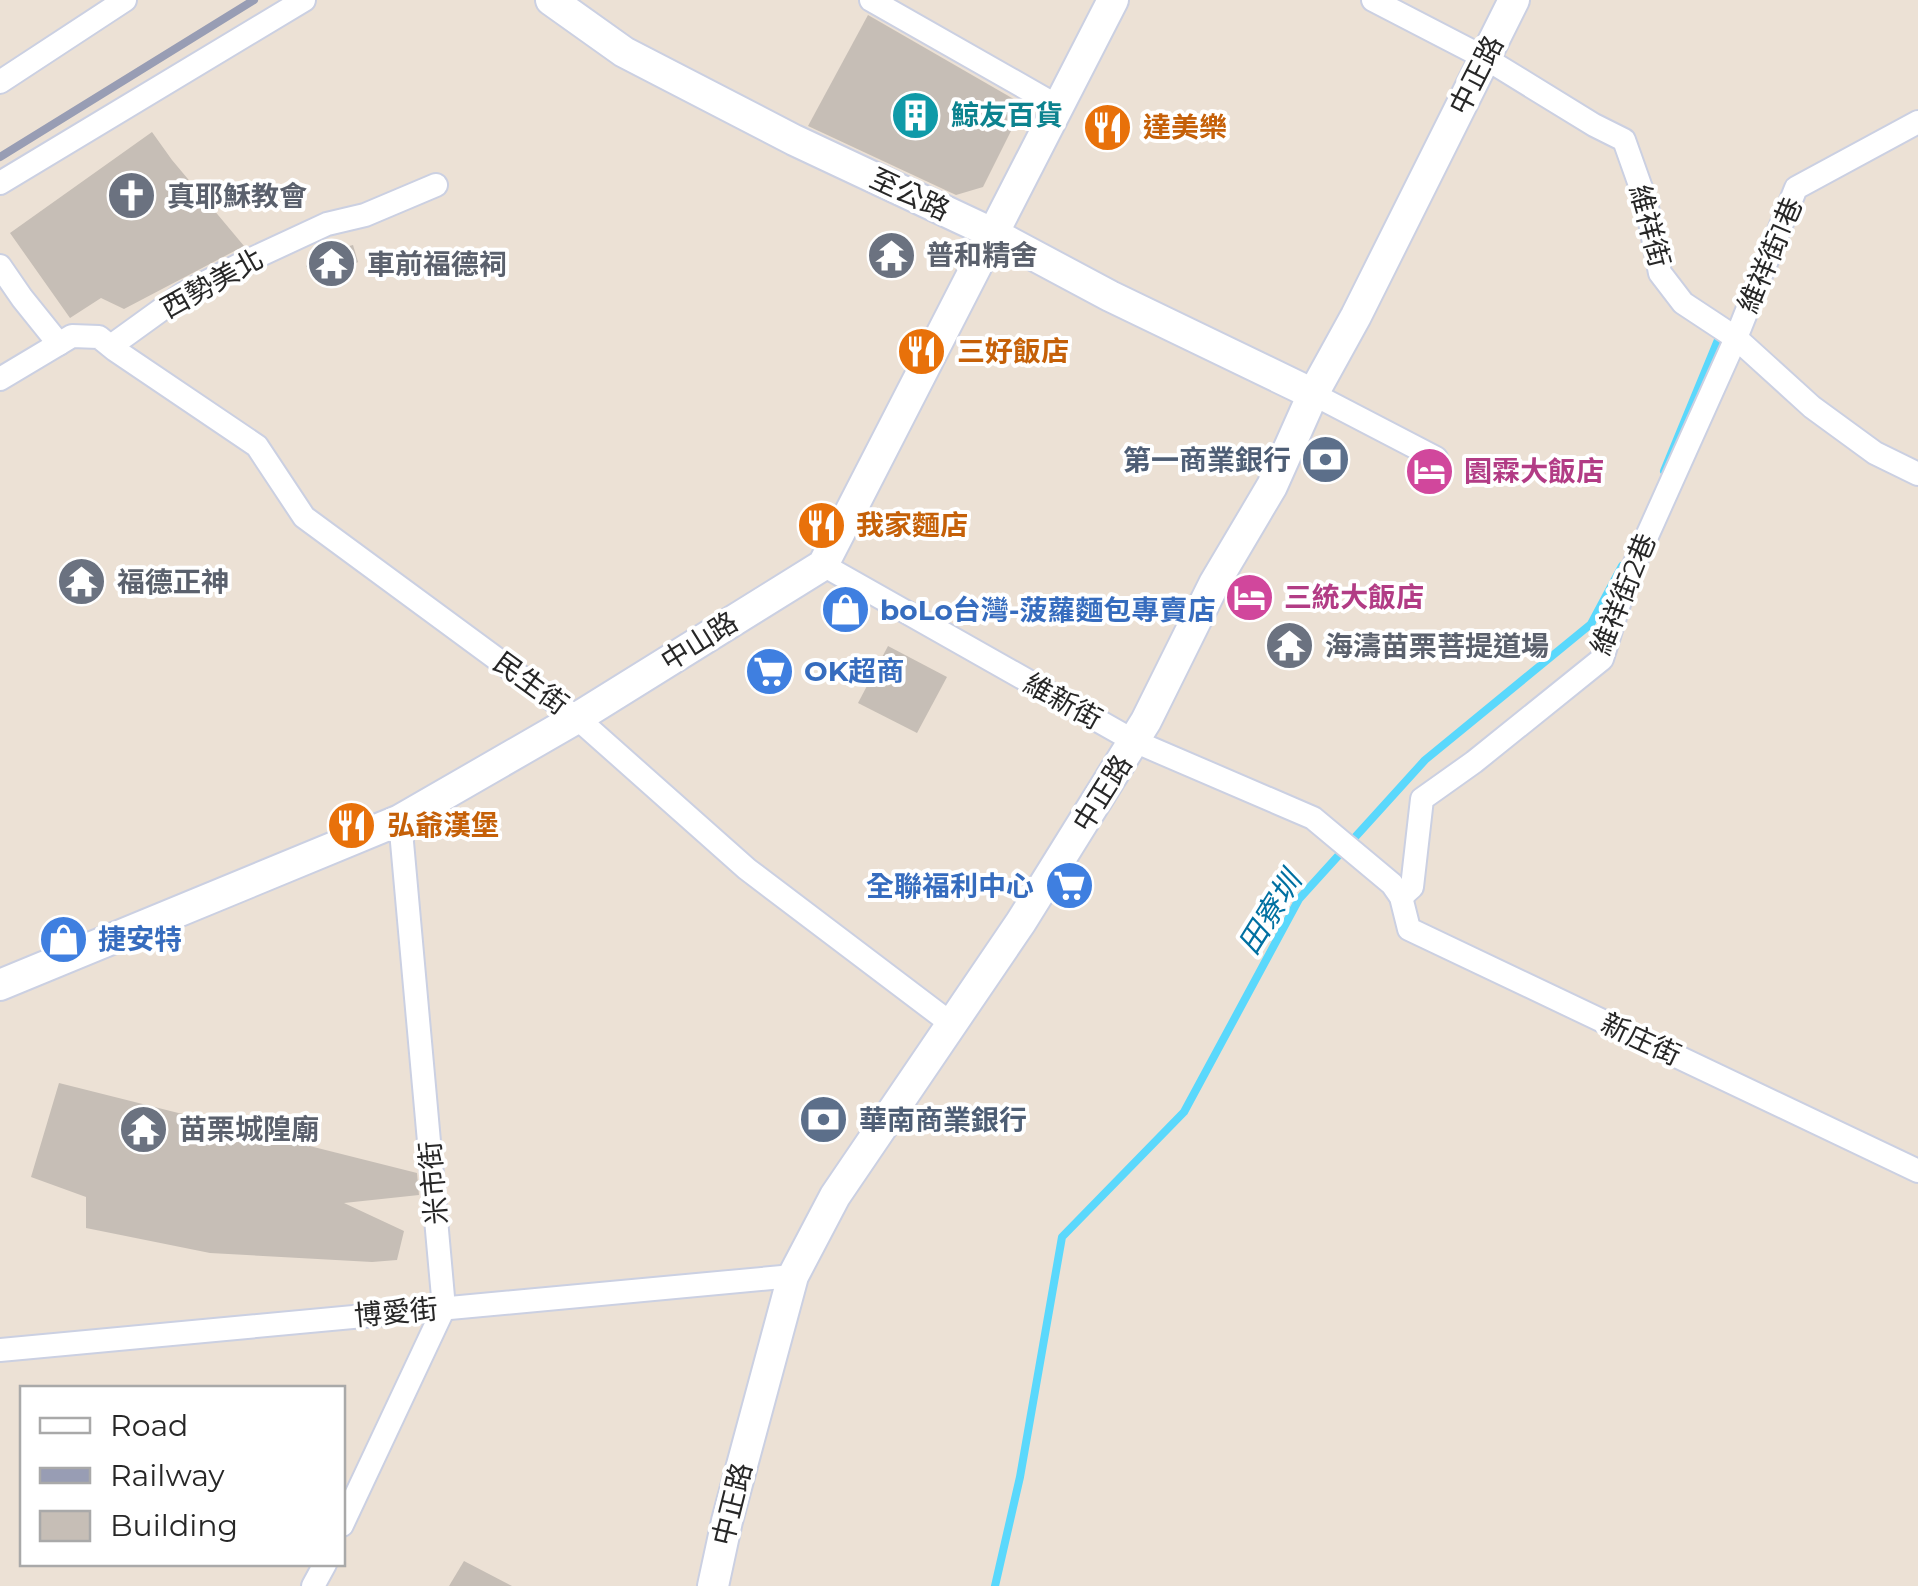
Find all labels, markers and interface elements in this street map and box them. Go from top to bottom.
street label: 中正路 [1442,30,1510,120]
building icon: 鯨友百貨 [890,89,942,141]
place label: 鯨友百貨 [951,98,1063,132]
restaurant icon: 達美樂 [1082,101,1134,153]
place label: 達美樂 [1143,110,1227,144]
street label: 至公路 [865,161,955,227]
church icon: 真耶穌教會 [106,170,158,222]
place label: 真耶穌教會 [167,179,307,213]
street label: 維祥街 [1623,181,1677,271]
street label: 維祥街1巷 [1730,192,1810,318]
temple icon: 普和精舍 [865,229,917,281]
temple icon: 車前福德祠 [306,238,358,290]
place label: 普和精舍 [926,238,1038,272]
street label: 西勢美北 [155,241,269,325]
place label: 車前福德祠 [367,247,507,281]
restaurant icon: 三好飯店 [896,325,948,377]
place label: 三好飯店 [957,334,1069,368]
bank icon: 第一商業銀行 [1300,434,1352,486]
place label: 第一商業銀行 [1123,443,1291,477]
hotel icon: 園霖大飯店 [1403,445,1455,497]
place label: 園霖大飯店 [1464,454,1604,488]
restaurant icon: 我家麵店 [795,499,847,551]
place label: 我家麵店 [856,508,968,542]
street label: 維祥街2巷 [1583,528,1663,660]
temple icon: 福德正神 [56,556,108,608]
place label: 福德正神 [117,565,229,599]
hotel icon: 三統大飯店 [1223,571,1275,623]
place label: 三統大飯店 [1284,580,1424,614]
shop icon: boLo台灣-菠蘿麵包專賣店 [819,584,871,636]
place label: boLo台灣-菠蘿麵包專賣店 [880,593,1216,627]
street label: 中山路 [654,604,744,678]
temple icon: 海濤苗栗菩提道場 [1264,620,1316,672]
place label: 海濤苗栗菩提道場 [1325,629,1549,663]
street label: 民生街 [487,645,575,721]
supermarket icon: OK超商 [743,645,795,697]
place label: OK超商 [804,654,904,688]
street label: 維新街 [1018,666,1108,736]
street label: 中正路 [1065,748,1139,838]
restaurant icon: 弘爺漢堡 [326,799,378,851]
place label: 弘爺漢堡 [387,808,499,842]
supermarket icon: 全聯福利中心 [1043,860,1095,912]
water label: 田寮圳 [1230,861,1311,961]
place label: 全聯福利中心 [866,869,1034,903]
shop icon: 捷安特 [37,913,89,965]
place label: 捷安特 [98,922,182,956]
street label: 新庄街 [1596,1006,1686,1072]
bank icon: 華南商業銀行 [798,1094,850,1146]
temple icon: 苗栗城隍廟 [118,1103,170,1155]
place label: 華南商業銀行 [859,1103,1027,1137]
place label: 苗栗城隍廟 [179,1112,319,1146]
street label: 米市街 [412,1140,454,1226]
street label: 博愛街 [353,1291,439,1333]
legend [20,1386,345,1566]
text: Road [110,1407,188,1444]
text: Railway [110,1457,225,1494]
street label: 中正路 [705,1459,759,1549]
text: Building [110,1507,238,1544]

